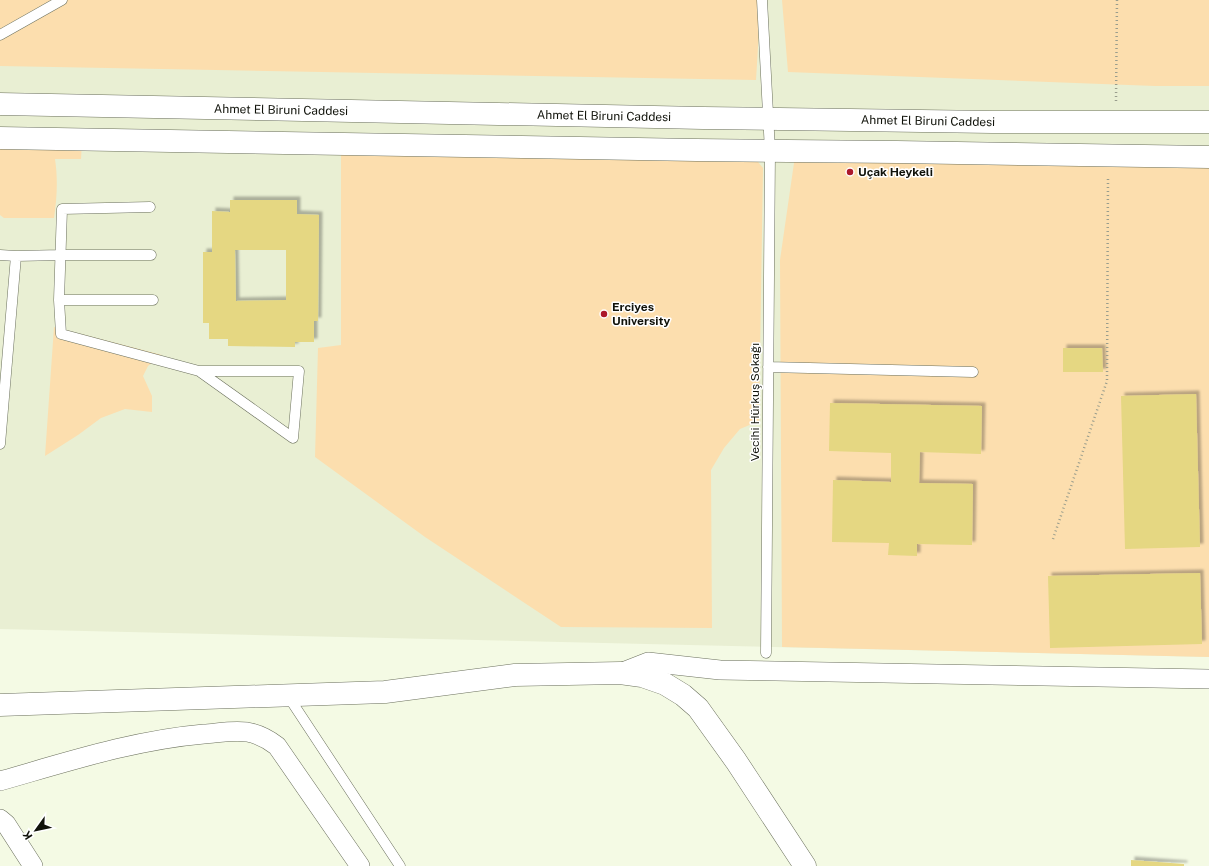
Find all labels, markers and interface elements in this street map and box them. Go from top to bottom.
street label: Ahmet El Biruni Caddesi [214,102,348,118]
street label: Ahmet El Biruni Caddesi [537,108,671,124]
street label: Ahmet El Biruni Caddesi [861,113,995,129]
place label: Uçak Heykeli [858,165,933,179]
marker: Uçak Heykeli [845,167,855,177]
place label: Erciyes University [612,300,670,328]
marker: Erciyes University [599,309,609,319]
street label: Vecihi Hürkuş Sokağı [748,343,762,461]
north arrow [16,810,56,850]
text: K [20,829,35,842]

